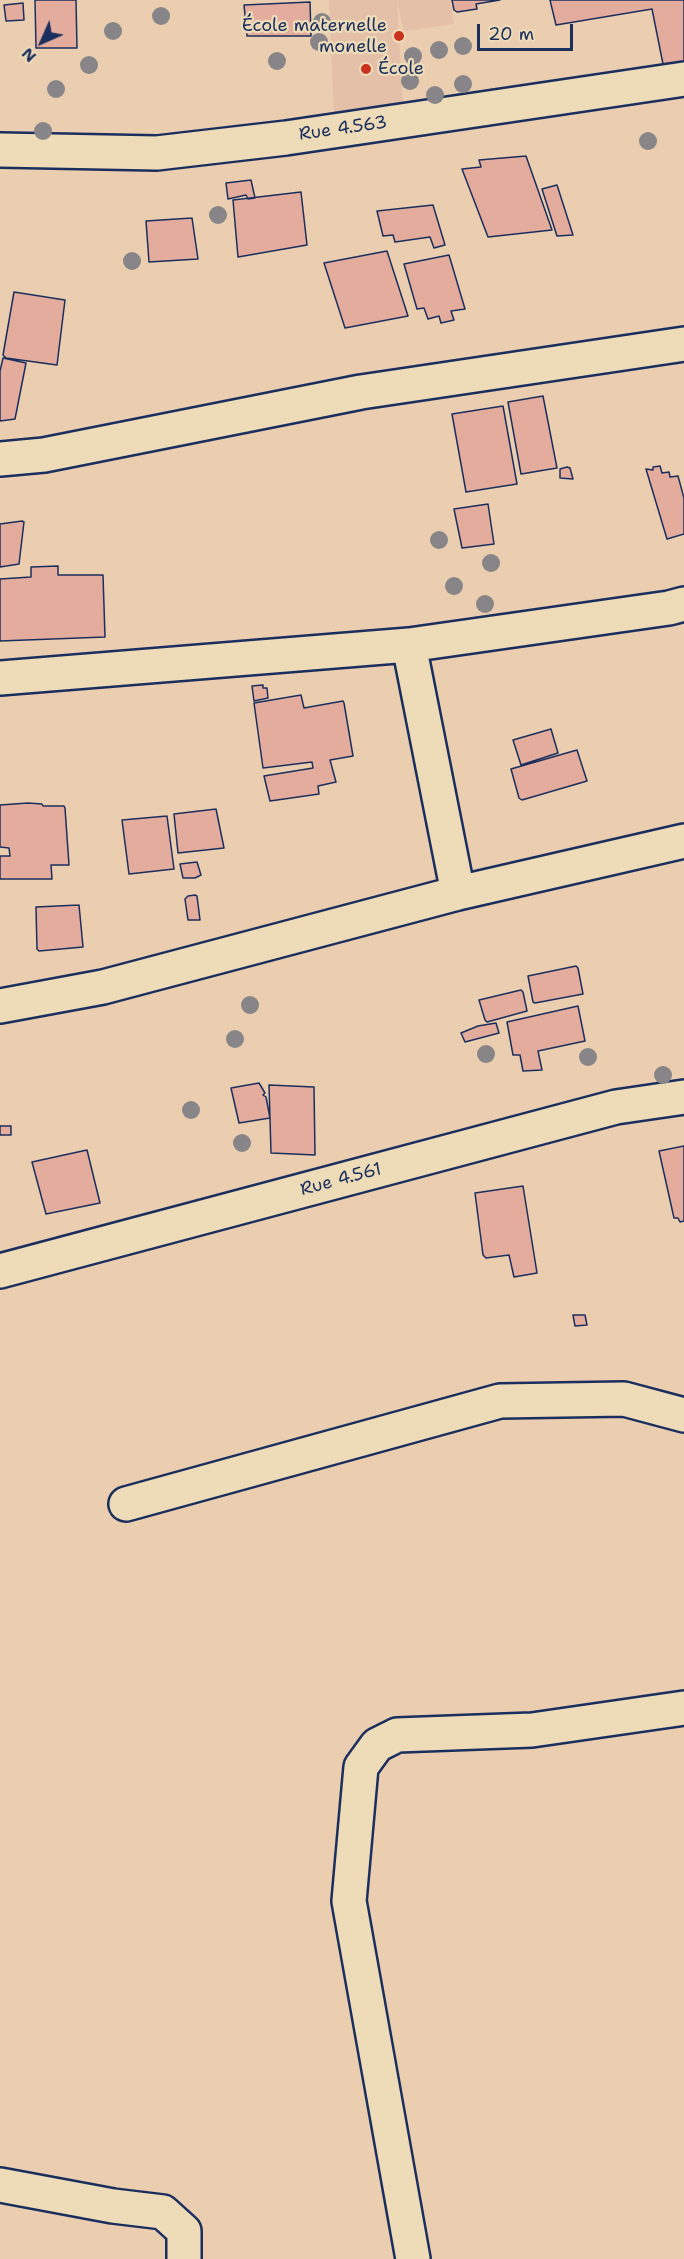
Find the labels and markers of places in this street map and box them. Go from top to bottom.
place label: École maternelle monelle [242,15,387,57]
marker: École maternelle monelle [392,29,406,43]
place label: École [378,58,424,80]
marker: École [359,62,373,76]

